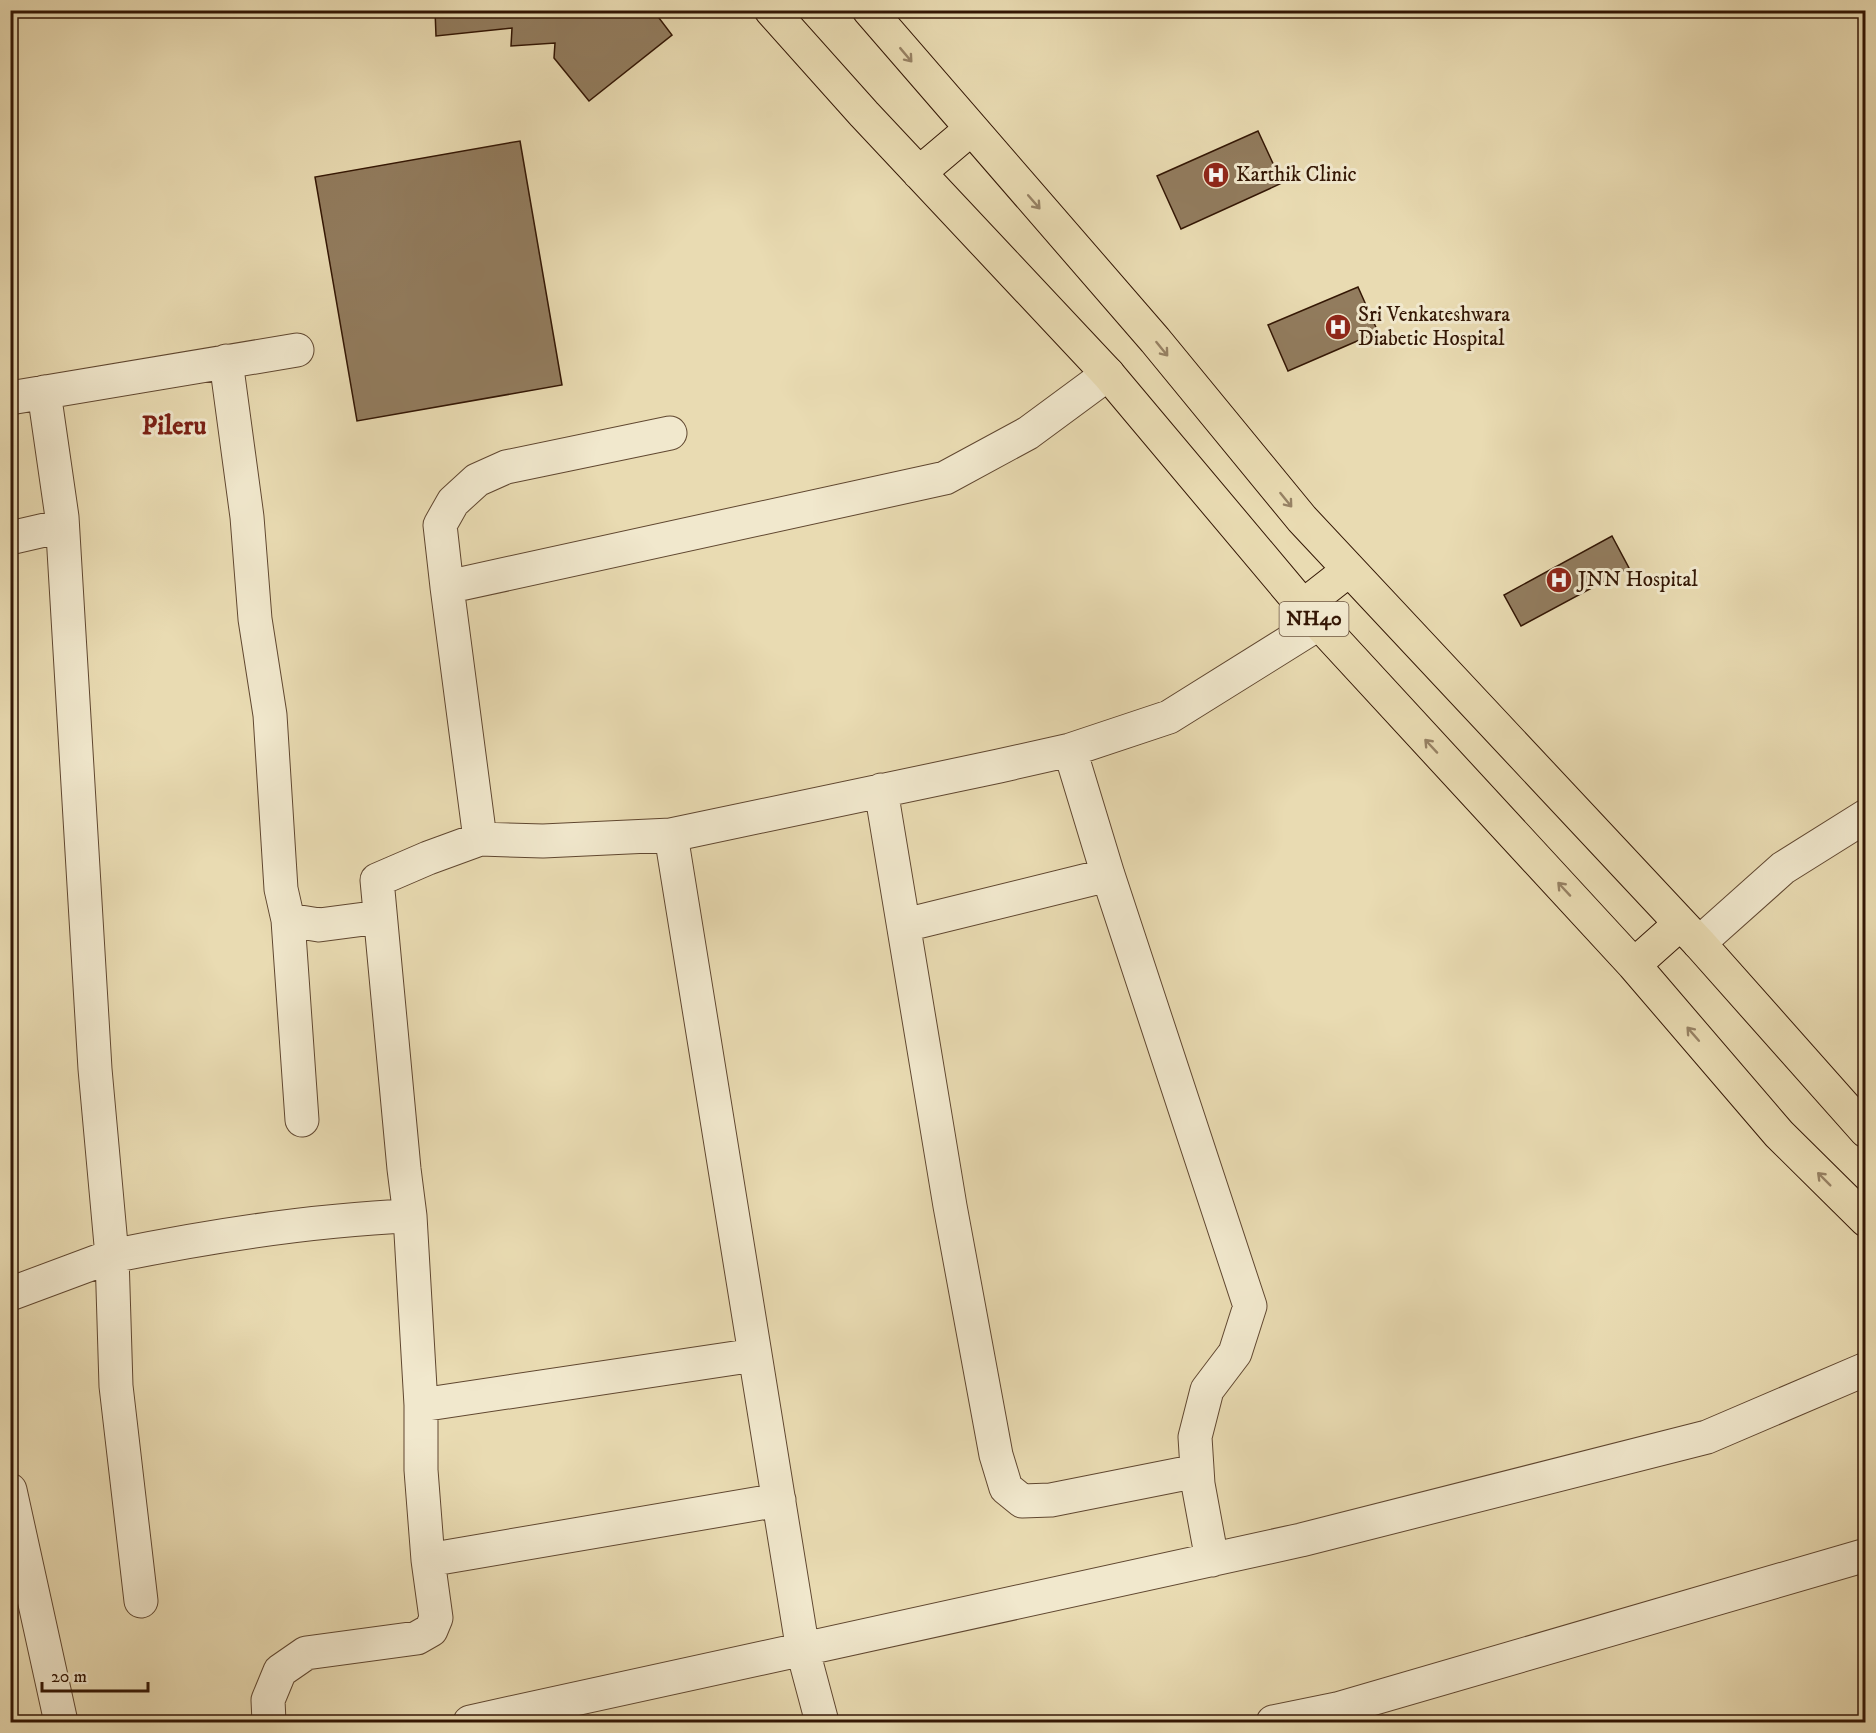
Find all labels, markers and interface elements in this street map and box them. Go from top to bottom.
one-way arrow [900,47,913,63]
hospital icon: Karthik Clinic [1201,160,1231,190]
place label: Karthik Clinic [1236,162,1357,188]
one-way arrow [1027,194,1041,209]
place label: Sri Venkateshwara Diabetic Hospital [1358,302,1510,352]
hospital icon: Sri Venkateshwara Diabetic Hospital [1323,312,1353,342]
one-way arrow [1156,341,1169,357]
district label: Pileru [142,409,206,443]
one-way arrow [1280,492,1293,508]
hospital icon: JNN Hospital [1544,565,1574,595]
place label: JNN Hospital [1576,567,1698,593]
road number: NH40 [1280,602,1348,636]
one-way arrow [1424,739,1438,754]
one-way arrow [1557,882,1571,897]
one-way arrow [1687,1026,1700,1042]
one-way arrow [1817,1172,1832,1186]
scale bar [42,1655,148,1693]
text: 20 m [51,1666,87,1688]

